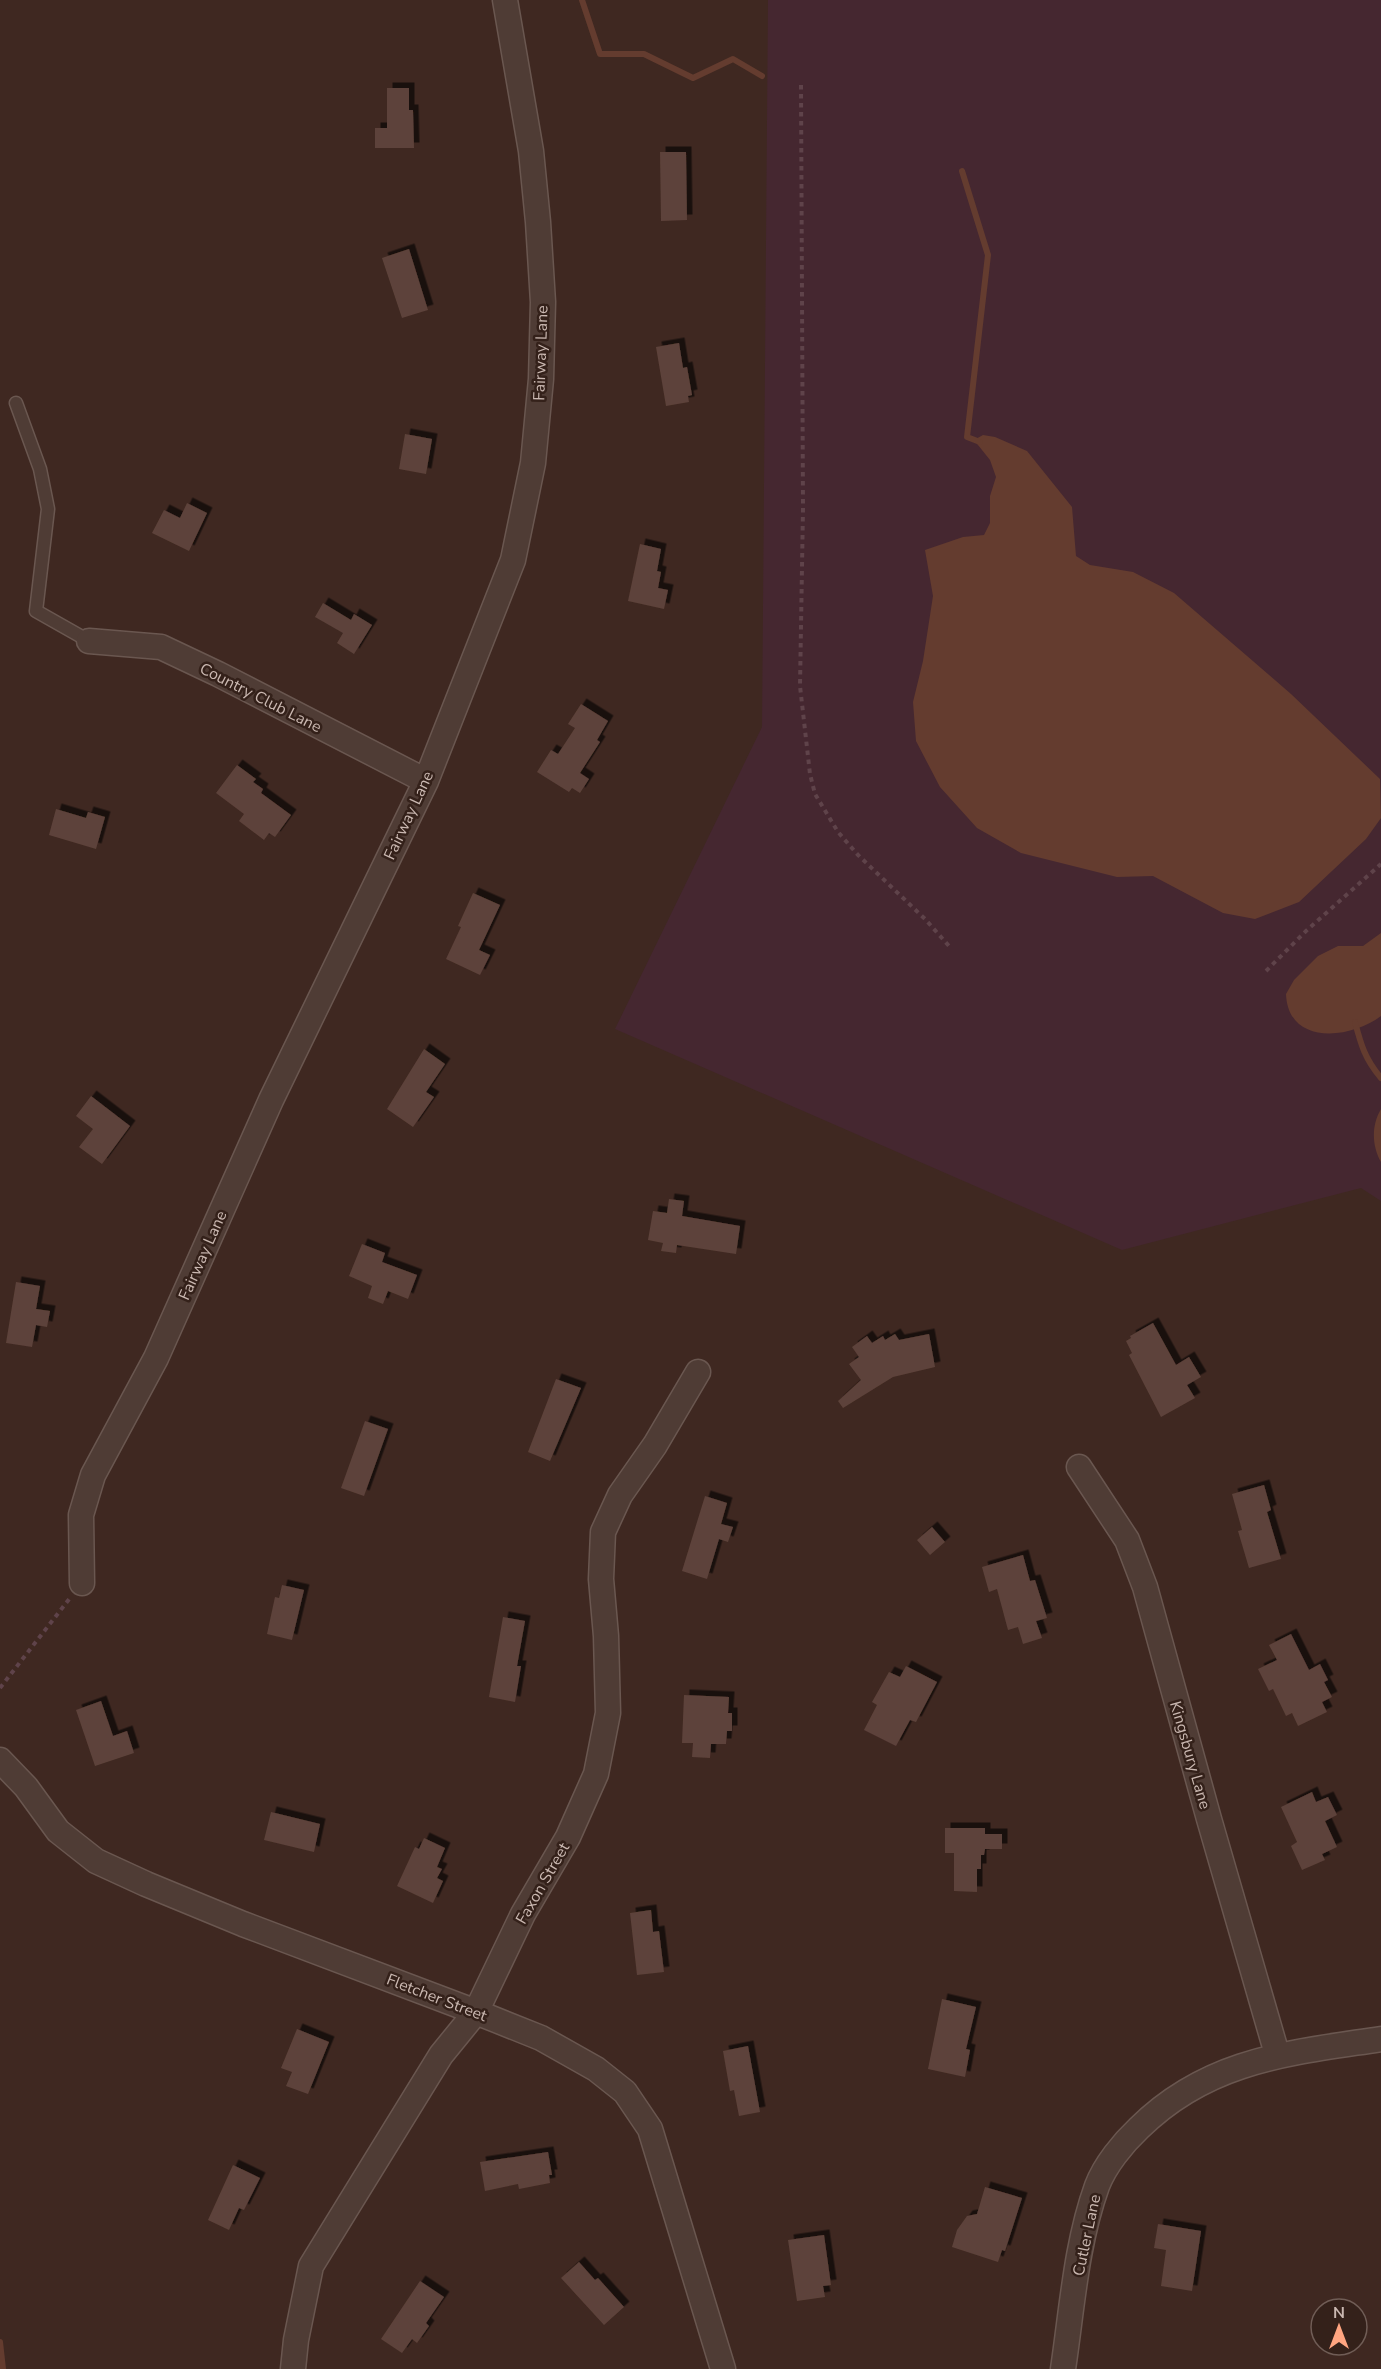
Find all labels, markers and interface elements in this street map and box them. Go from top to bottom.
street label: Fairway Lane [528,305,554,401]
street label: Country Club Lane [196,658,325,738]
street label: Fairway Lane [379,767,439,863]
street label: Fairway Lane [173,1207,232,1304]
street label: Kingsbury Lane [1164,1699,1216,1812]
street label: Faxon Street [511,1838,575,1928]
street label: Fletcher Street [383,1969,490,2027]
street label: Cutler Lane [1068,2192,1106,2278]
north arrow [1309,2297,1369,2357]
text: N [1333,2302,1345,2324]

